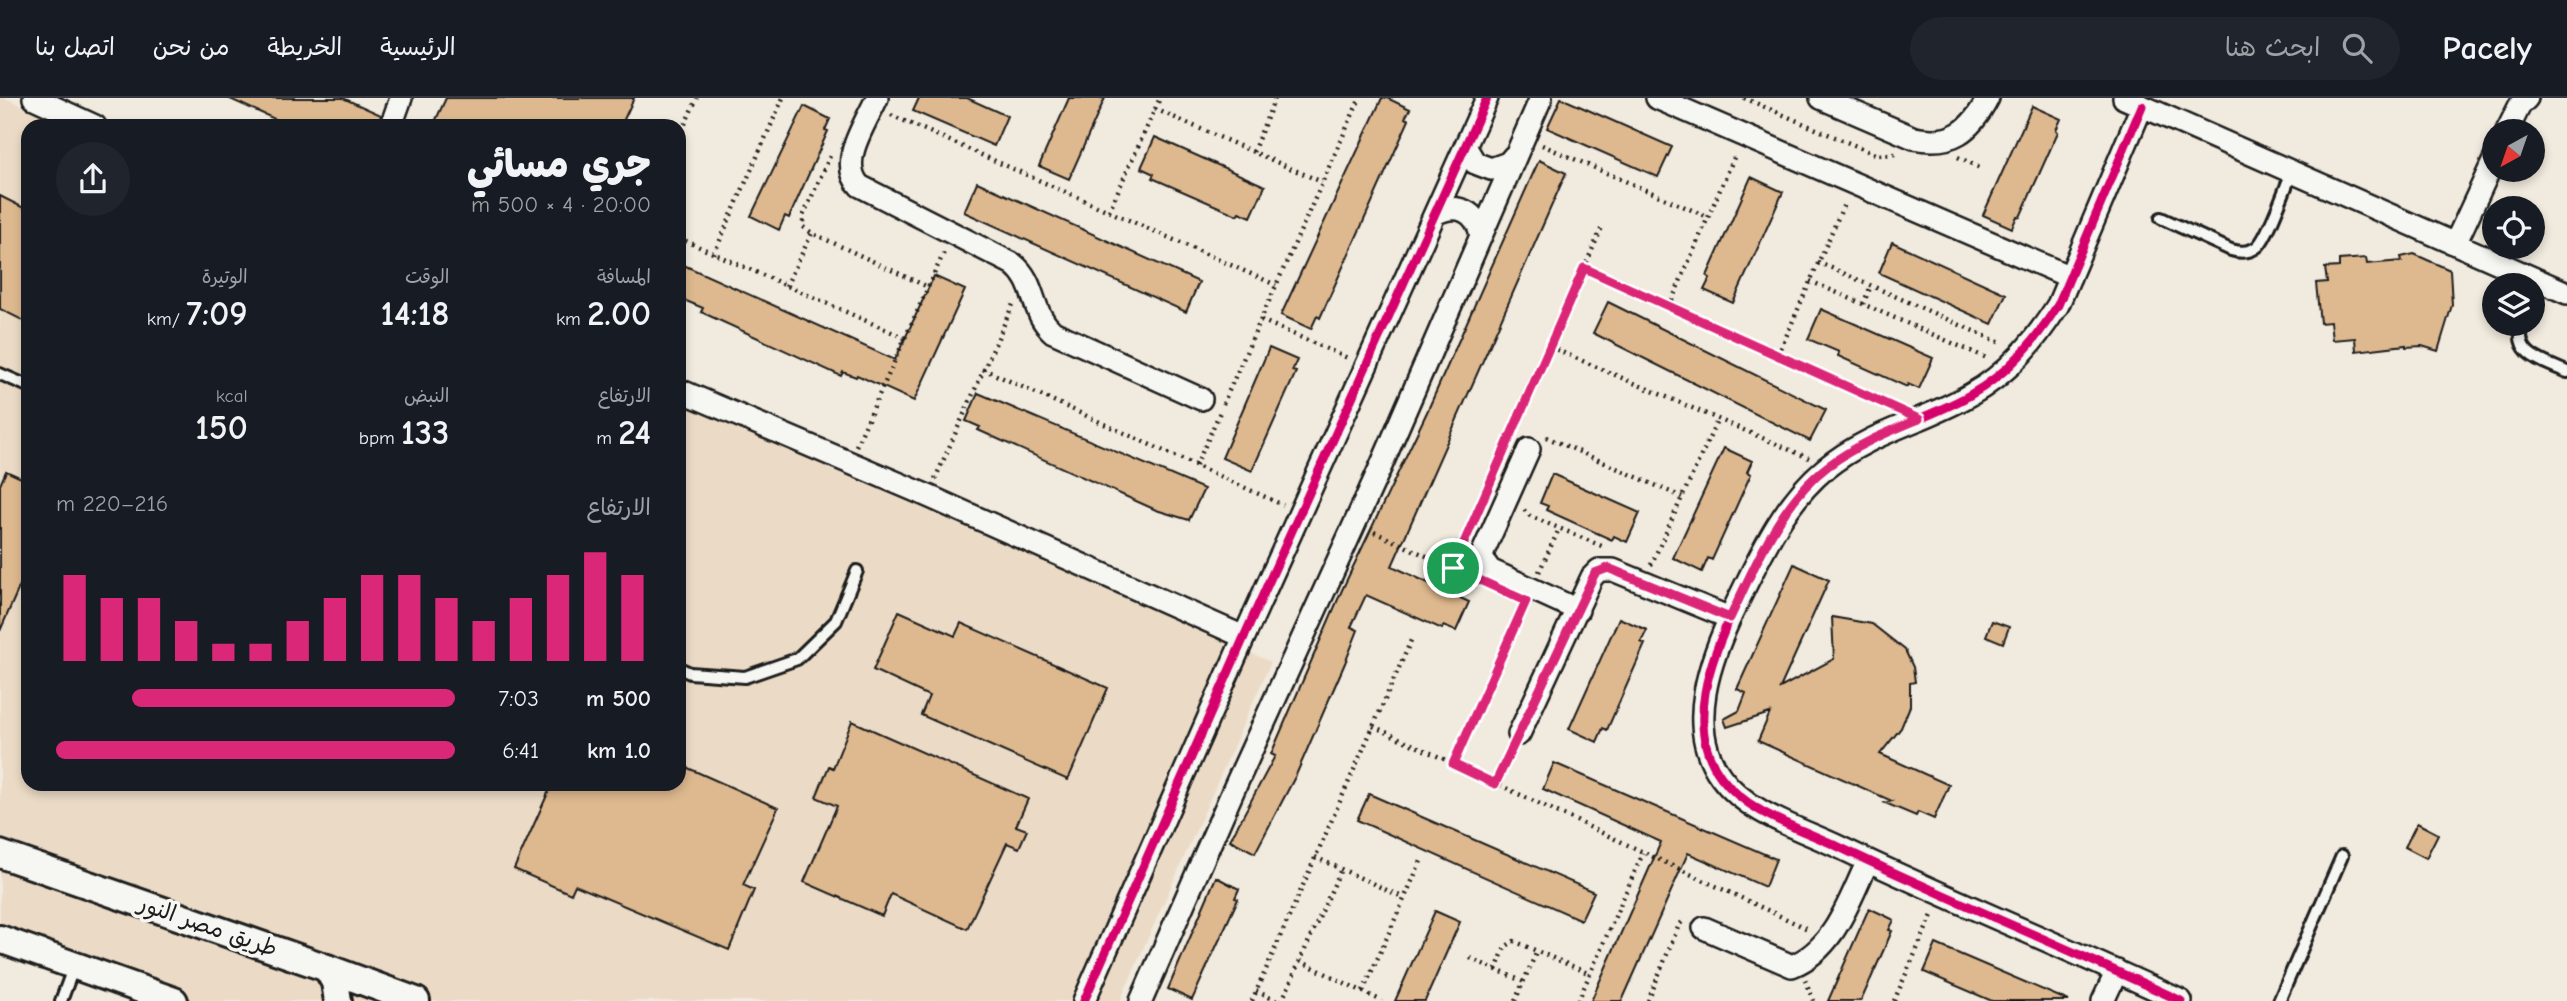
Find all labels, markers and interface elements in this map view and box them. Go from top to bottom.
search box [1910,17,2400,80]
icon: search [2338,29,2376,67]
text: Pacely [2442,29,2532,67]
text: اتصل بنا [35,33,115,61]
text: من نحن [153,33,229,61]
text: الخريطة [267,33,342,61]
text: الرئيسية [380,33,456,61]
text: ابحث هنا [2225,33,2320,63]
north arrow [2482,119,2544,182]
map controls [2482,119,2545,336]
button: share [56,142,130,216]
text: جري مسائي [467,143,651,187]
text: 20:00 · 4 × 500 m [471,191,651,218]
button: locate [2482,196,2545,259]
text: الوتيرة [202,266,248,288]
text: الوقت [405,266,449,288]
text: المسافة [597,266,651,288]
button: layers [2482,273,2545,336]
text: 7:09 [186,293,248,334]
text: 14:18 [381,293,449,334]
text: 2.00 [587,293,651,334]
text: /km [147,308,186,330]
text: km [556,308,587,330]
text: kcal [216,385,248,407]
text: النبض [404,385,449,407]
text: الارتفاع [598,385,651,407]
text: 150 [195,407,248,448]
text: 133 [401,412,449,453]
text: 24 [618,412,651,453]
text: bpm [359,427,401,449]
text: m [596,427,618,449]
text: 216–220 m [56,490,168,517]
text: الارتفاع [587,494,651,521]
pin [1423,538,1483,598]
icon: arrive [1434,549,1472,587]
text: 7:03 [498,685,539,712]
text: 500 m [586,685,651,712]
text: 6:41 [502,737,539,764]
text: 1.0 km [587,737,651,764]
street label: طريق مصر النور [133,889,281,963]

